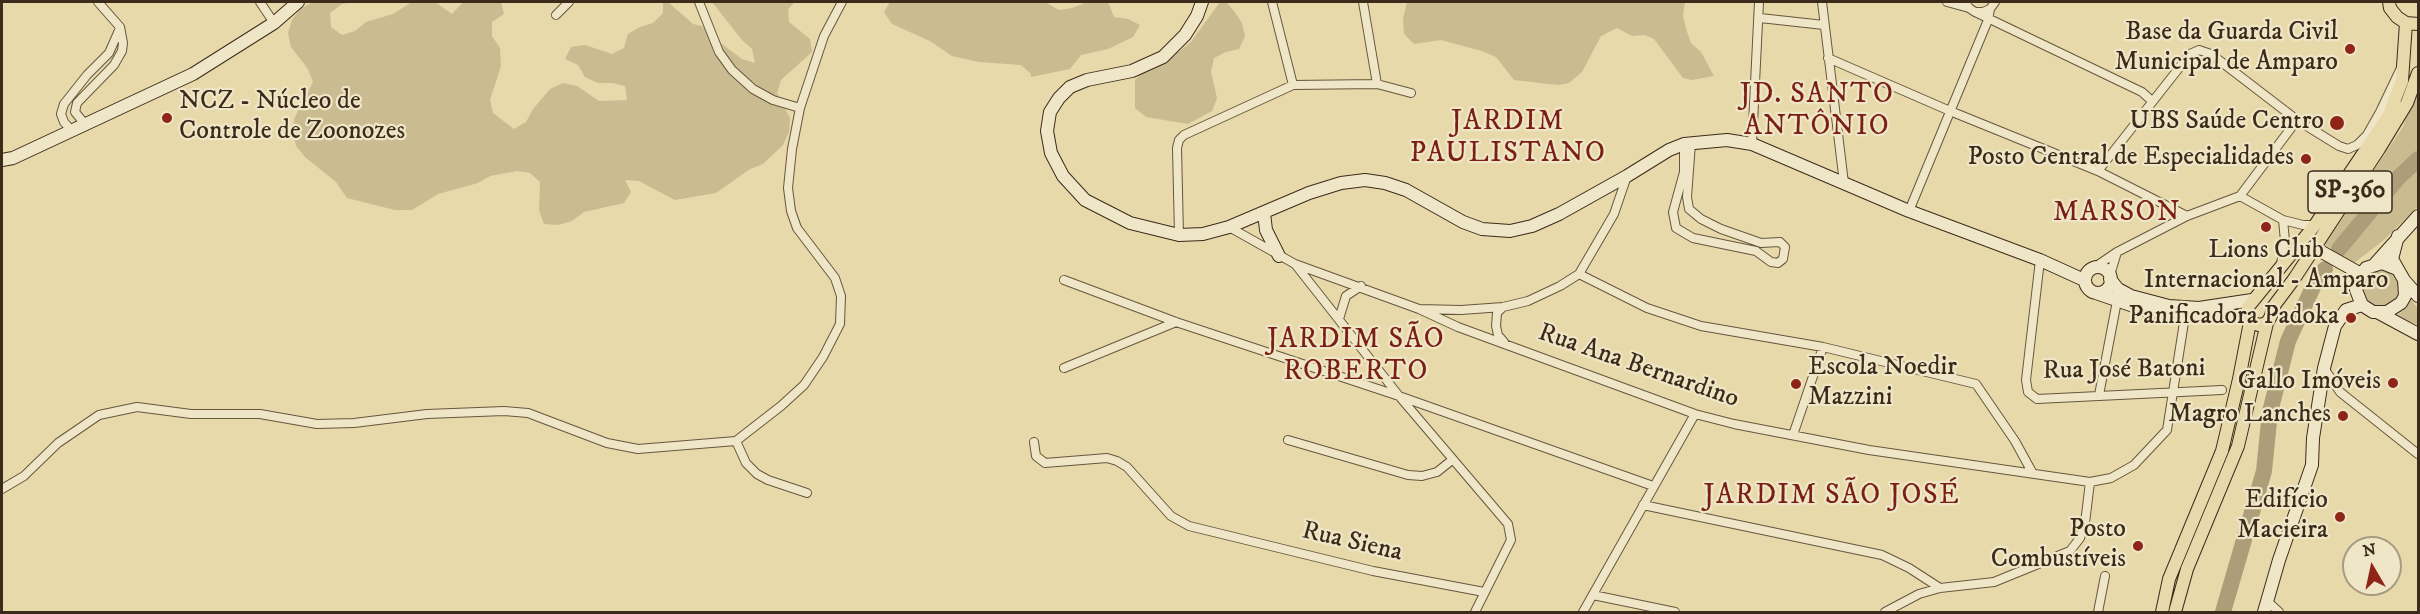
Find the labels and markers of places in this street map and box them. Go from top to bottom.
place label: Base da Guarda Civil Municipal de Amparo [2115,18,2338,80]
marker: Base da Guarda Civil Municipal de Amparo [2343,42,2357,56]
place label: NCZ - Núcleo de Controle de Zoonozes [179,87,405,148]
place label: UBS Saúde Centro [2130,107,2324,139]
marker: NCZ - Núcleo de Controle de Zoonozes [160,111,174,125]
marker: UBS Saúde Centro [2328,114,2346,132]
place label: Posto Central de Especialidades [1967,143,2294,175]
marker: Posto Central de Especialidades [2299,152,2313,166]
marker: Lions Club Internacional - Amparo [2259,220,2273,234]
place label: Lions Club Internacional - Amparo [2144,236,2388,298]
place label: Panificadora Padoka [2128,302,2339,334]
marker: Panificadora Padoka [2344,311,2358,325]
place label: Escola Noedir Mazzini [1808,353,1957,414]
place label: Gallo Imóveis [2238,367,2381,399]
marker: Gallo Imóveis [2386,376,2400,390]
marker: Escola Noedir Mazzini [1789,377,1803,391]
place label: Magro Lanches [2168,400,2331,432]
marker: Magro Lanches [2336,409,2350,423]
place label: Edifício Macieira [2237,486,2328,548]
marker: Edifício Macieira [2333,510,2347,524]
place label: Posto Combustíveis [1991,515,2126,576]
marker: Posto Combustíveis [2131,539,2145,553]

